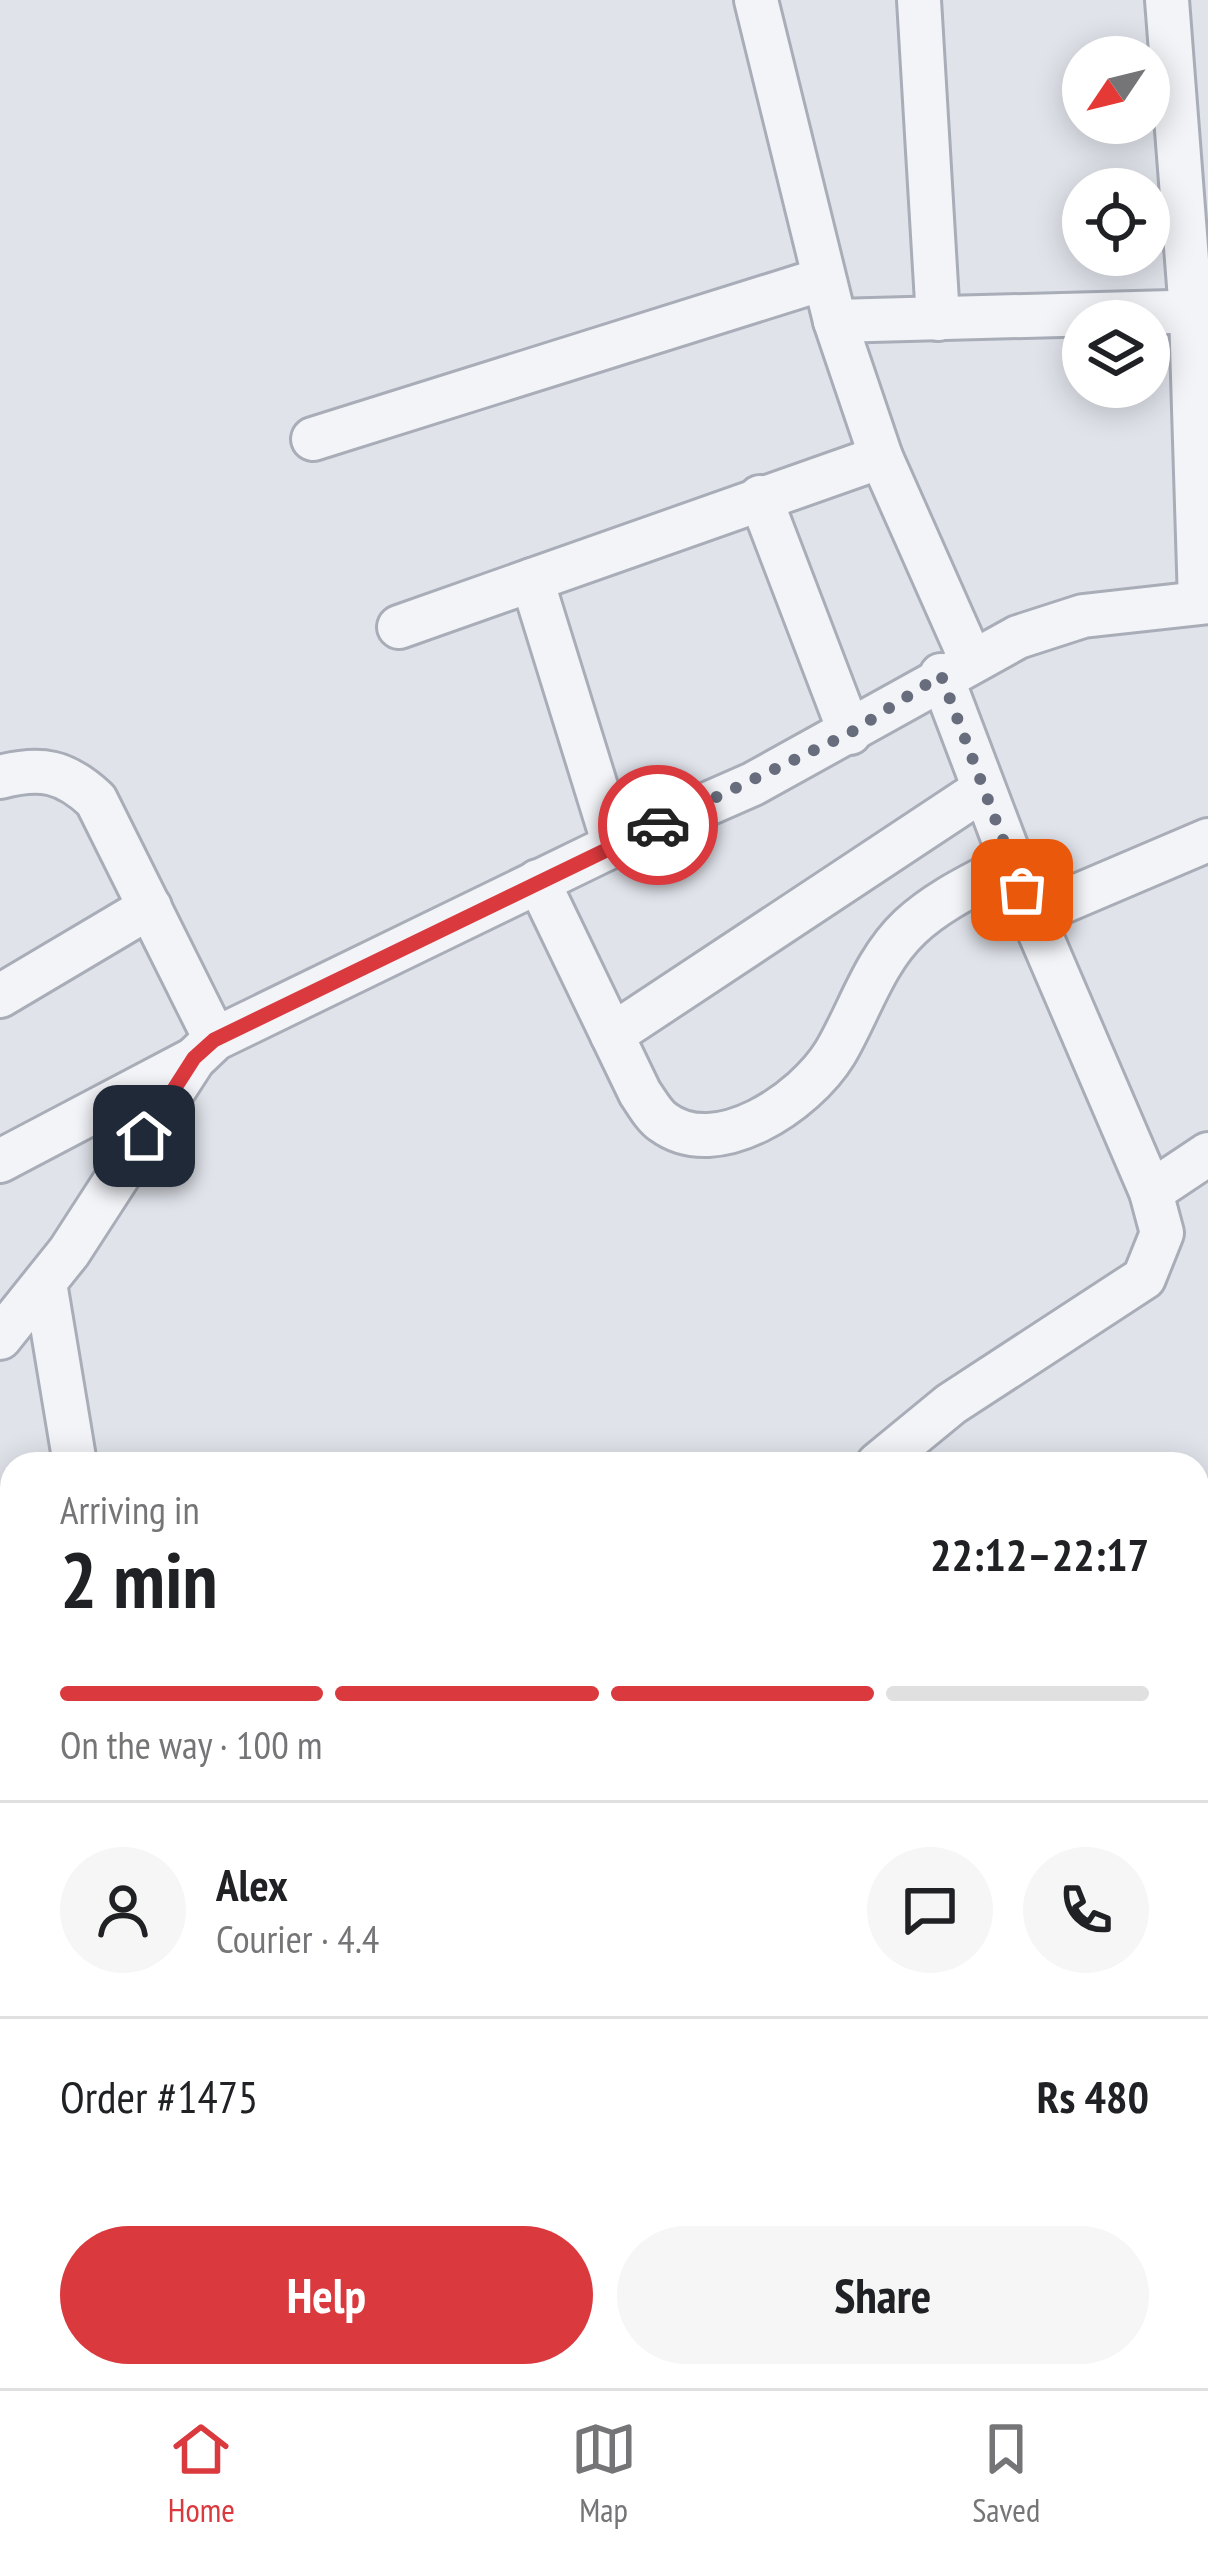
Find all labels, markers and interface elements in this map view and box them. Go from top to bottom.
north arrow [1062,36,1170,144]
map controls [1062,36,1170,408]
button: locate [1062,168,1170,276]
button: layers [1062,300,1170,408]
courier [598,765,718,885]
icon: car [625,792,691,858]
pin [971,839,1073,941]
icon: bag [989,857,1055,923]
pin [93,1085,195,1187]
icon: home [111,1103,177,1169]
text: Arriving in [60,1484,200,1535]
text: 22:12–22:17 [930,1525,1149,1583]
text: 2 min [60,1529,218,1630]
text: On the way · 100 m [60,1719,322,1770]
button: person [60,1847,186,1973]
button: chat [867,1847,993,1973]
button: phone [1023,1847,1149,1973]
text: Alex [216,1855,288,1913]
text: Courier · 4.4 [216,1913,379,1964]
text: Order #1475 [60,2067,258,2125]
text: Rs 480 [1037,2067,1149,2125]
button: Help [60,2226,593,2364]
button: Share [617,2226,1149,2364]
tab: Home [168,2416,235,2531]
tab: Map [571,2416,637,2531]
tab: Saved [972,2416,1040,2531]

